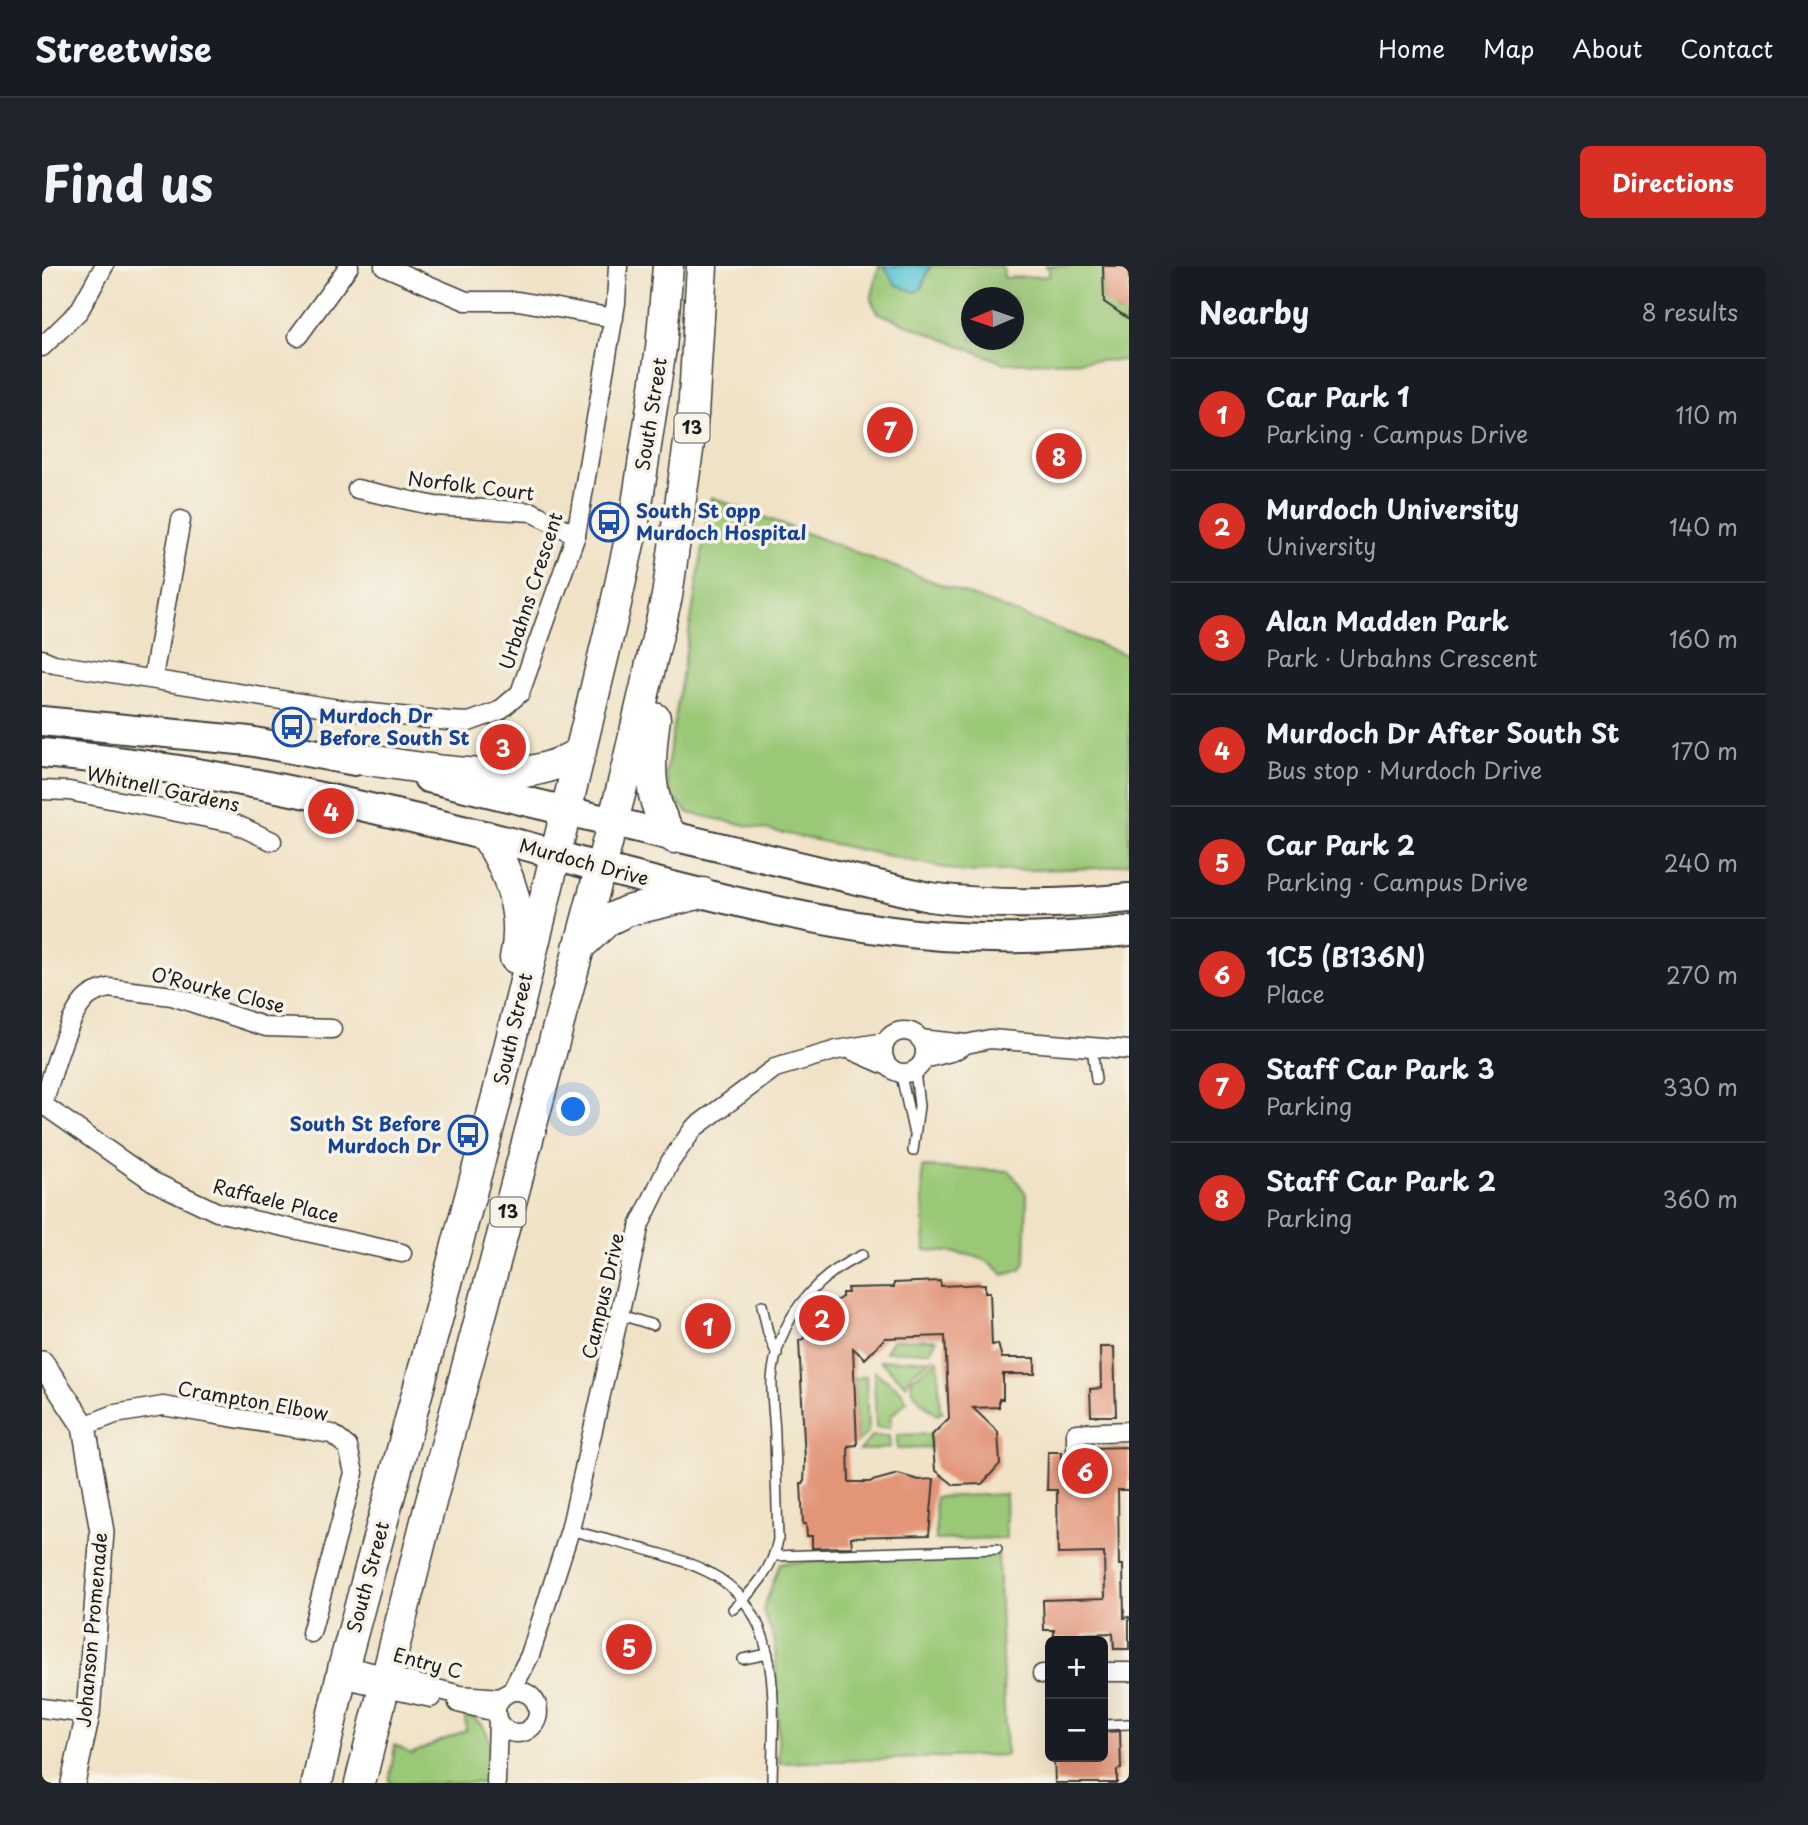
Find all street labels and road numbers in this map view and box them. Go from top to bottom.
street label: South Street [627,355,673,472]
road number: 13 [674,414,710,442]
street label: Norfolk Court [406,463,536,507]
street label: Urbahns Crescent [491,508,569,673]
street label: Whitnell Gardens [84,758,242,818]
street label: Murdoch Drive [516,830,652,892]
street label: O’Rourke Close [149,959,288,1019]
street label: South Street [486,970,539,1088]
street label: Raffaele Place [210,1171,342,1229]
road number: 13 [490,1197,526,1226]
street label: Campus Drive [574,1230,630,1362]
street label: Crampton Elbow [176,1373,331,1427]
street label: South Street [339,1518,395,1635]
street label: Johanson Promenade [69,1531,113,1729]
street label: Entry C [391,1639,466,1685]

